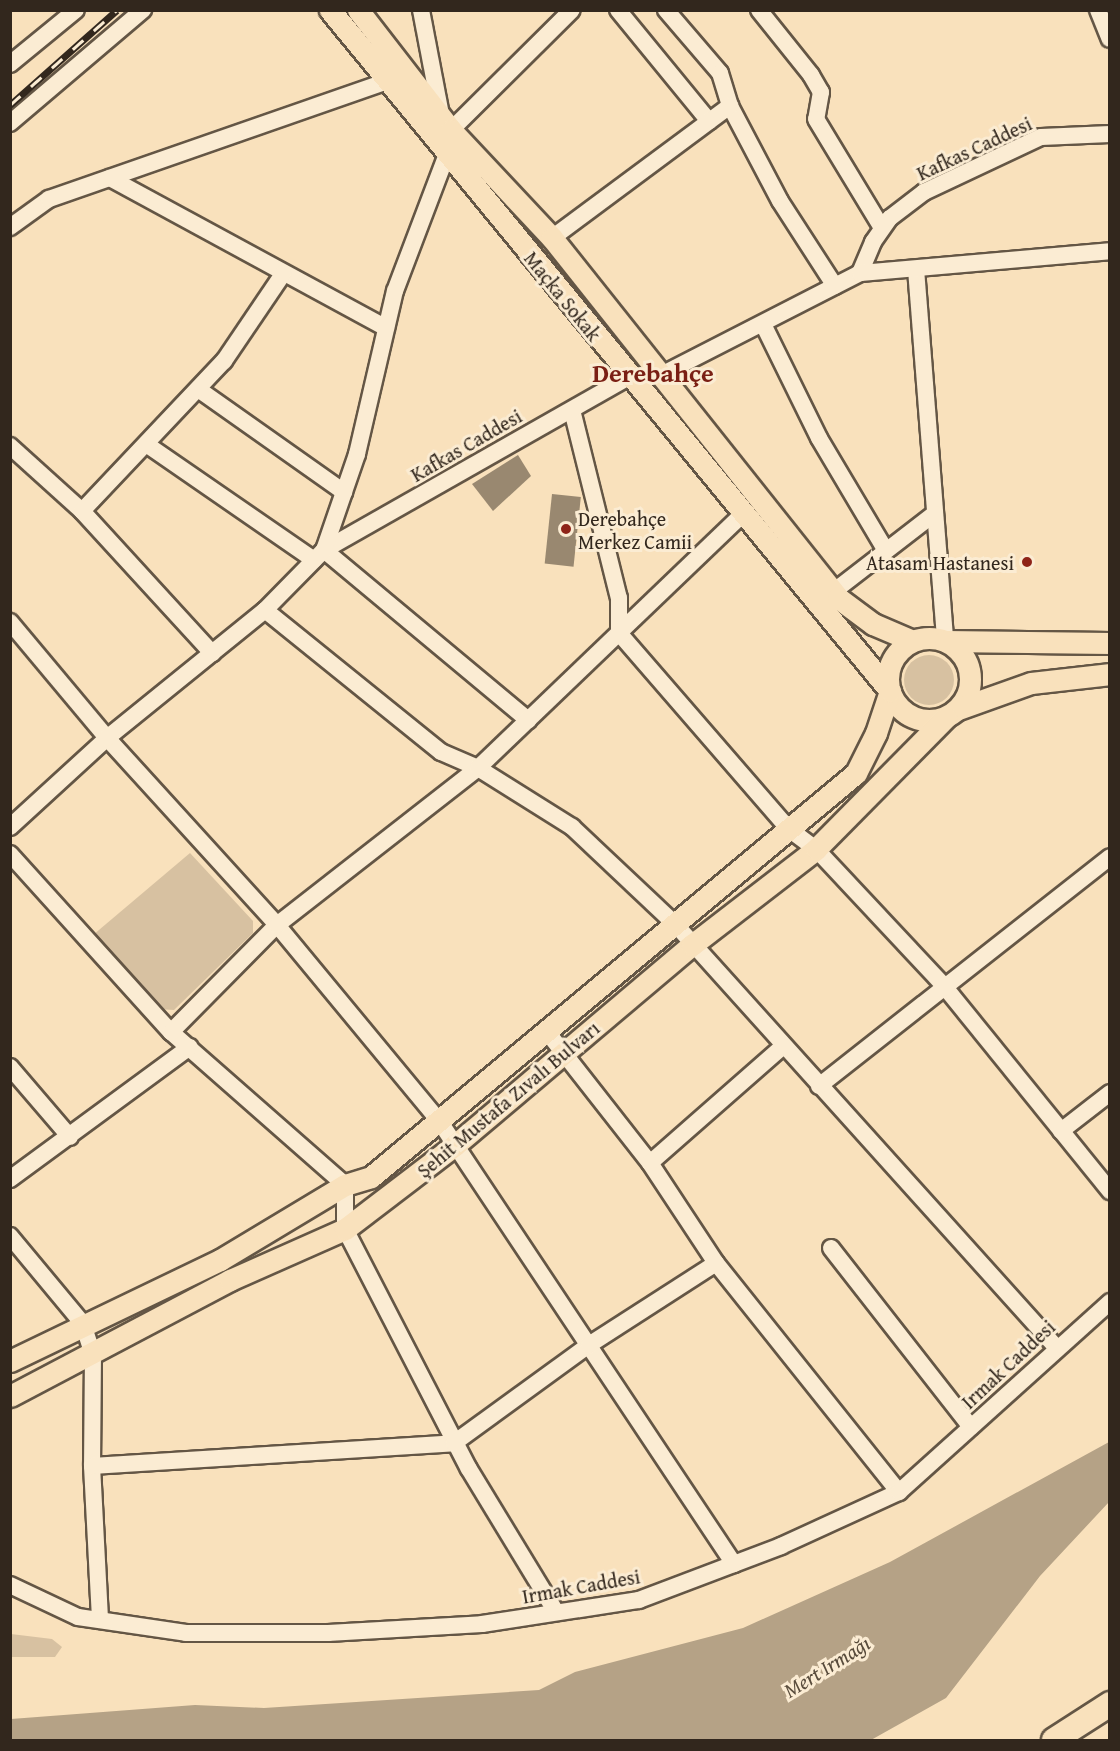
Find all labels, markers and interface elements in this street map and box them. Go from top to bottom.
street label: Kafkas Caddesi [913,111,1035,185]
street label: Maçka Sokak [520,246,606,346]
district label: Derebahçe [592,357,714,389]
street label: Kafkas Caddesi [406,404,526,486]
place label: Derebahçe Merkez Camii [578,506,692,553]
marker: Derebahçe Merkez Camii [559,522,573,536]
place label: Atasam Hastanesi [866,550,1014,574]
marker: Atasam Hastanesi [1018,553,1036,571]
street label: Şehit Mustafa Zıvalı Bulvarı [412,1016,604,1182]
street label: Irmak Caddesi [956,1315,1060,1413]
street label: Irmak Caddesi [520,1564,642,1608]
water label: Mert Irmağı [779,1631,875,1703]

